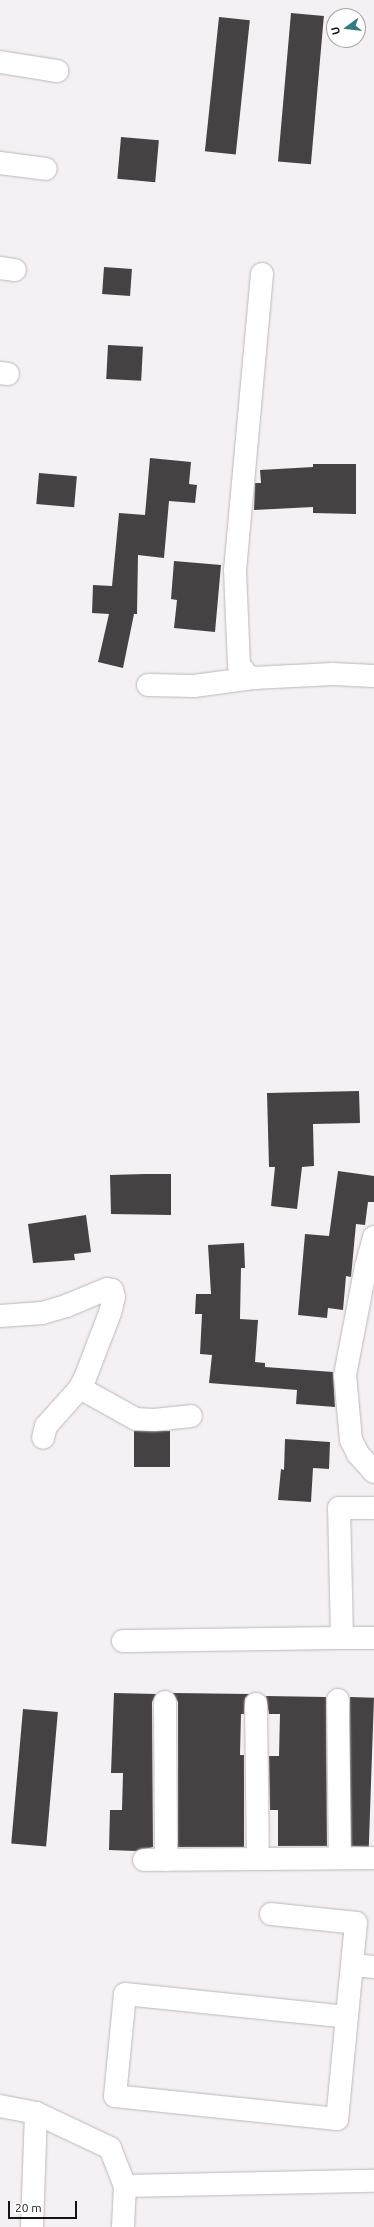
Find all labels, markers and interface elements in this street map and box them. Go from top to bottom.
north arrow [326,8,366,48]
text: U [329,26,342,36]
scale bar [10,2193,79,2219]
text: 20 m [15,2201,42,2214]

